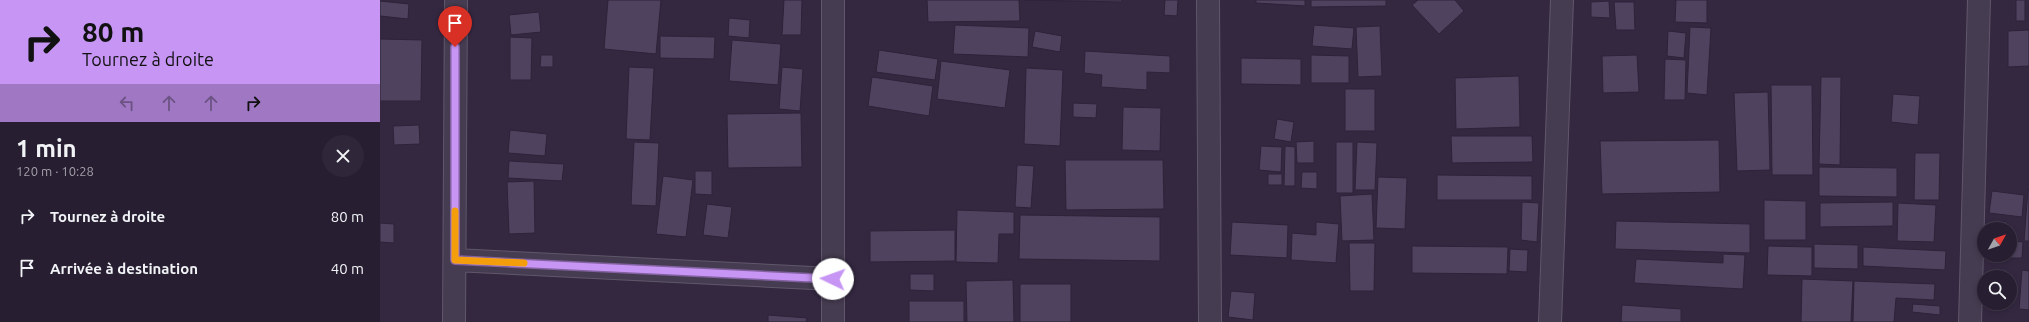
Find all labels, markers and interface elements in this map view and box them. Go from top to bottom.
pin [438,6,472,47]
icon: arrive [444,12,466,34]
icon: right [16,16,68,68]
text: 80 m [82,16,144,47]
text: Tournez à droite [82,49,214,69]
icon: left [116,92,138,114]
icon: ahead [158,92,180,114]
icon: ahead [200,92,222,114]
icon: right [242,92,264,114]
text: 1 min [16,135,77,162]
button: close [322,135,364,177]
text: 120 m · 10:28 [16,164,94,178]
icon: right [16,205,38,227]
text: Tournez à droite [50,208,165,225]
text: 80 m [331,208,364,225]
north arrow [1977,222,2017,262]
map controls [1977,222,2017,310]
icon: arrive [16,257,38,279]
position arrow [812,258,854,300]
text: Arrivée à destination [50,260,198,277]
text: 40 m [331,260,364,277]
button: search [1977,270,2017,310]

